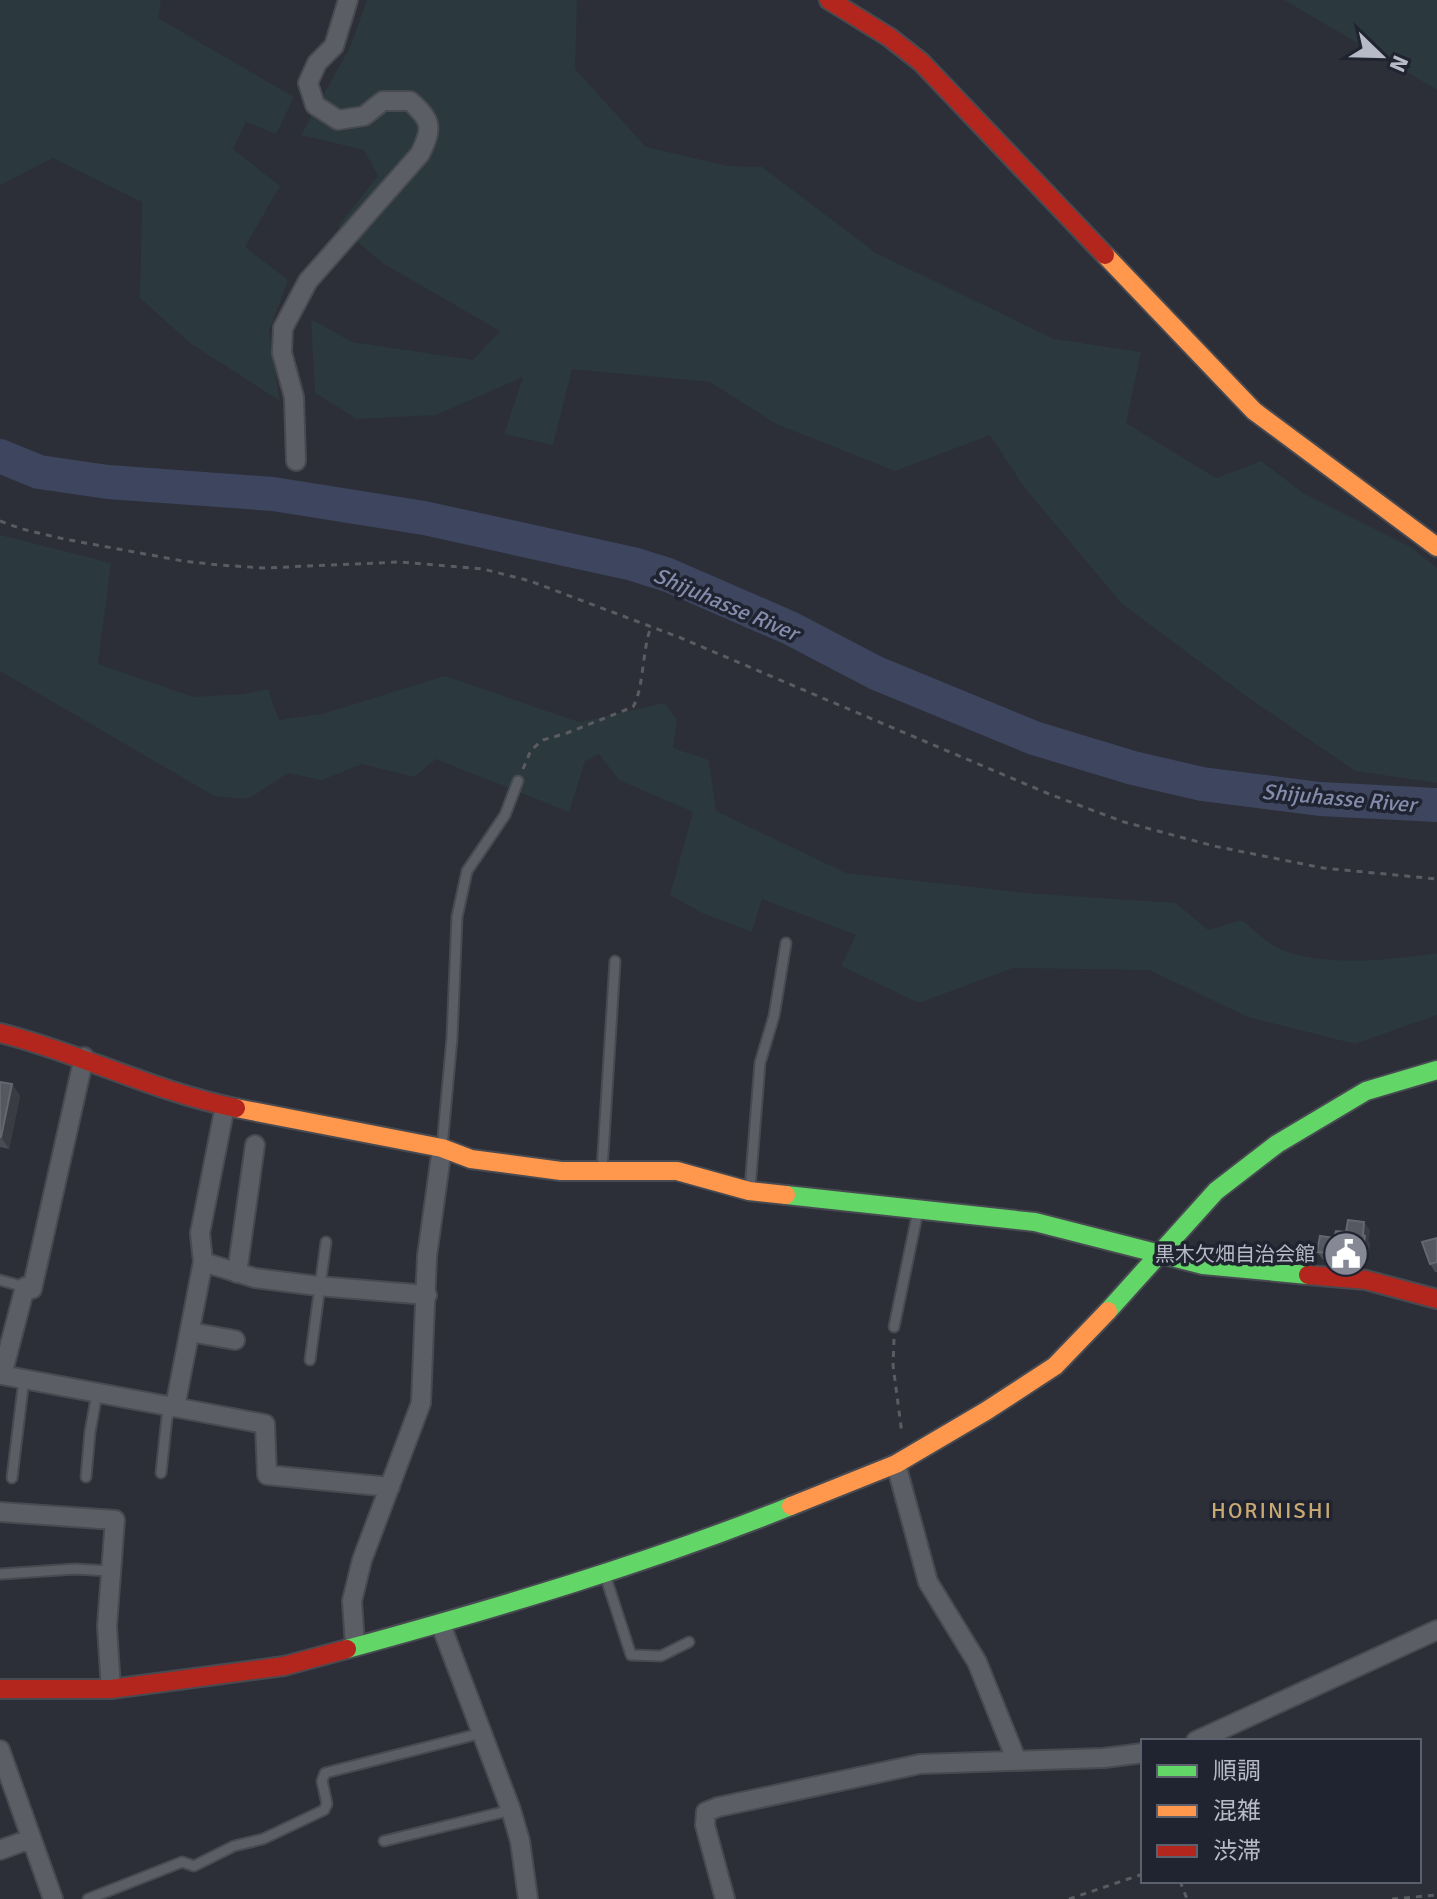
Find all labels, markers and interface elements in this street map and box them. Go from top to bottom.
north arrow [1341,16,1421,96]
text: N [1384,51,1414,76]
water label: Shijuhasse River [650,561,805,648]
water label: Shijuhasse River [1261,778,1420,818]
public building icon: 黒木欠畑自治会館 [1322,1230,1370,1278]
place label: 黒木欠畑自治会館 [1155,1242,1315,1267]
district label: HORINISHI [1211,1497,1333,1524]
legend [1141,1739,1421,1883]
text: 順調 [1213,1756,1261,1786]
text: 混雑 [1213,1796,1261,1826]
text: 渋滞 [1213,1836,1261,1866]

